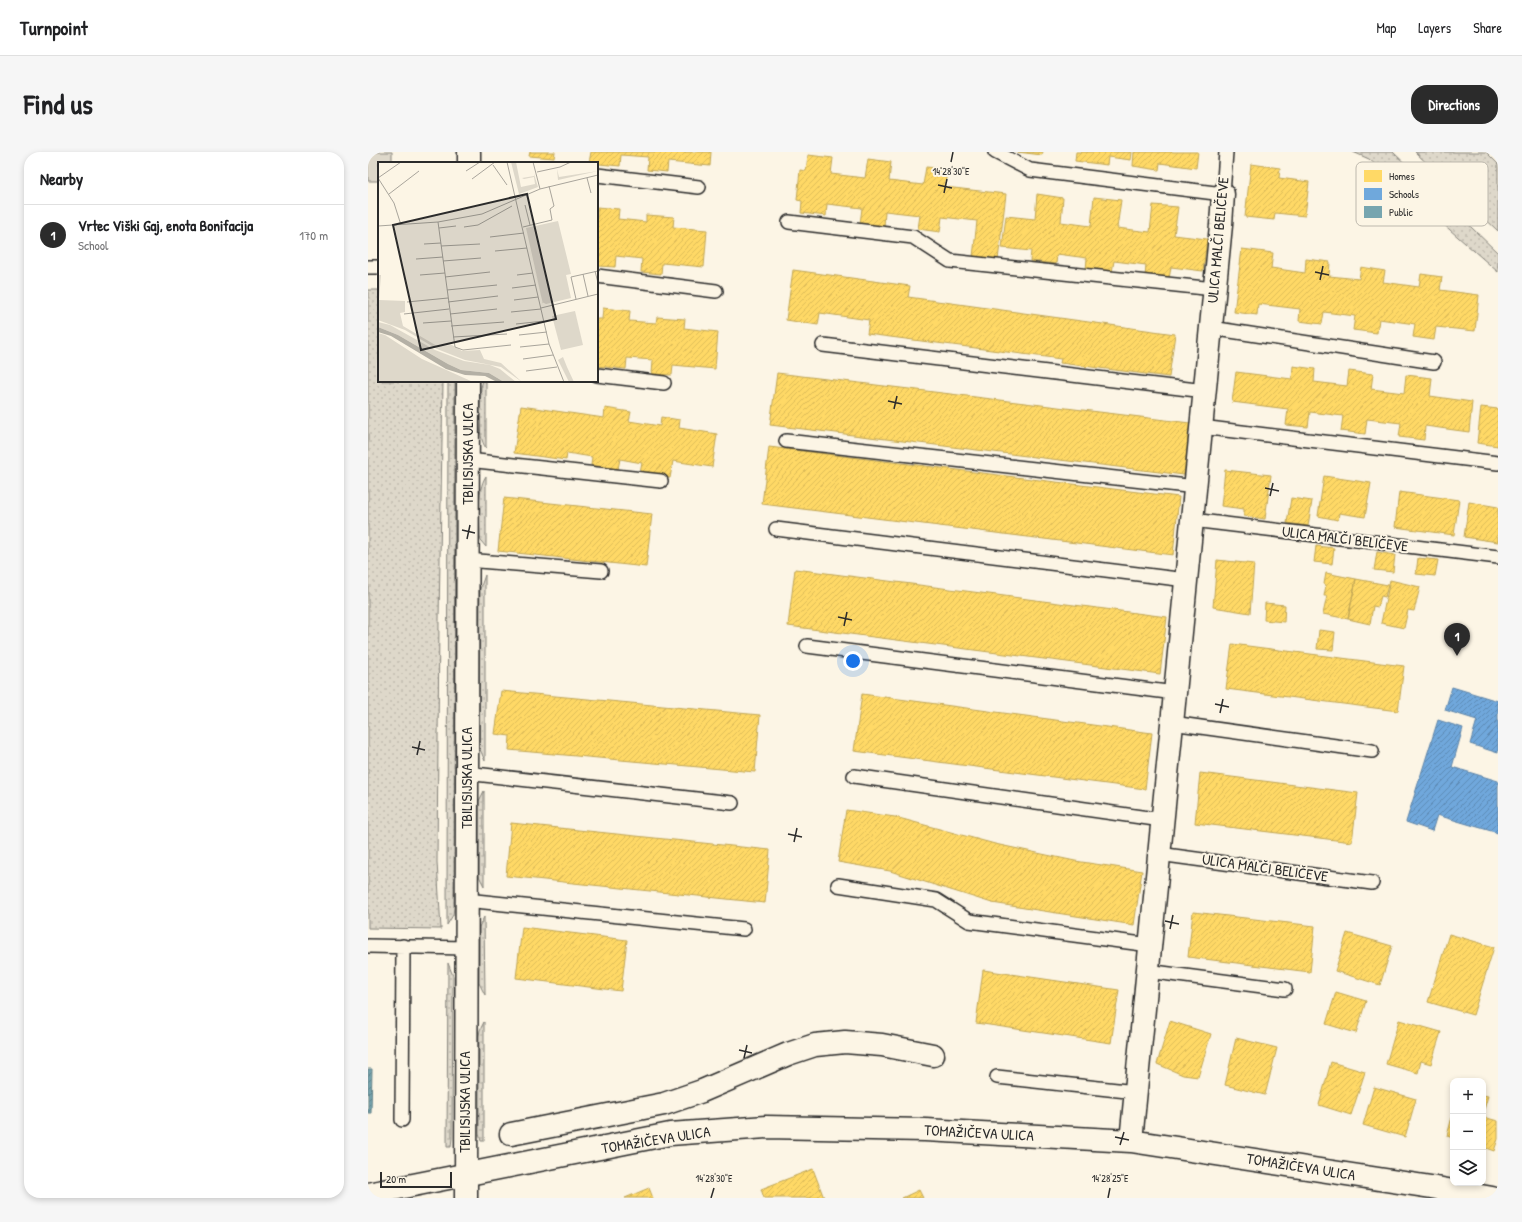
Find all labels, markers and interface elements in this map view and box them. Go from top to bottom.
text: Turnpoint [20,15,88,41]
text: Map [1376,18,1396,37]
text: Layers [1418,18,1451,37]
text: Share [1473,18,1502,37]
text: Find us [24,85,93,123]
button: Directions [1411,85,1498,124]
inset map [378,162,598,382]
legend [1356,162,1488,226]
text: 14°28'30"E [933,165,970,178]
text: Nearby [40,167,83,190]
text: Homes [1389,169,1415,183]
street label: ULICA MALČI BELIČEVE [1202,176,1234,304]
text: Schools [1389,187,1419,201]
text: Public [1389,205,1414,219]
text: Vrtec Viški Gaj, enota Bonifacija [78,215,253,236]
text: 1 [51,226,55,244]
text: 170 m [299,226,328,244]
text: School [78,236,108,254]
street label: TBILISIJSKA ULICA [457,403,478,505]
street label: ULICA MALČI BELIČEVE [1281,520,1410,557]
pin: 1 [1444,623,1470,656]
your location [843,651,863,671]
street label: TBILISIJSKA ULICA [456,727,477,829]
street label: ULICA MALČI BELIČEVE [1201,848,1330,887]
street label: TBILISIJSKA ULICA [454,1051,475,1153]
map controls [1450,1078,1486,1186]
button: + [1450,1078,1486,1114]
button: − [1450,1114,1486,1150]
street label: TOMAŽIČEVA ULICA [924,1119,1035,1146]
street label: TOMAŽIČEVA ULICA [600,1120,712,1158]
street label: TOMAŽIČEVA ULICA [1245,1148,1358,1186]
button: layers [1450,1150,1486,1186]
scale bar [380,1170,452,1189]
text: 20 m [386,1172,406,1186]
text: 14°28'30"E [696,1172,733,1185]
text: 14°28'25"E [1092,1172,1129,1185]

